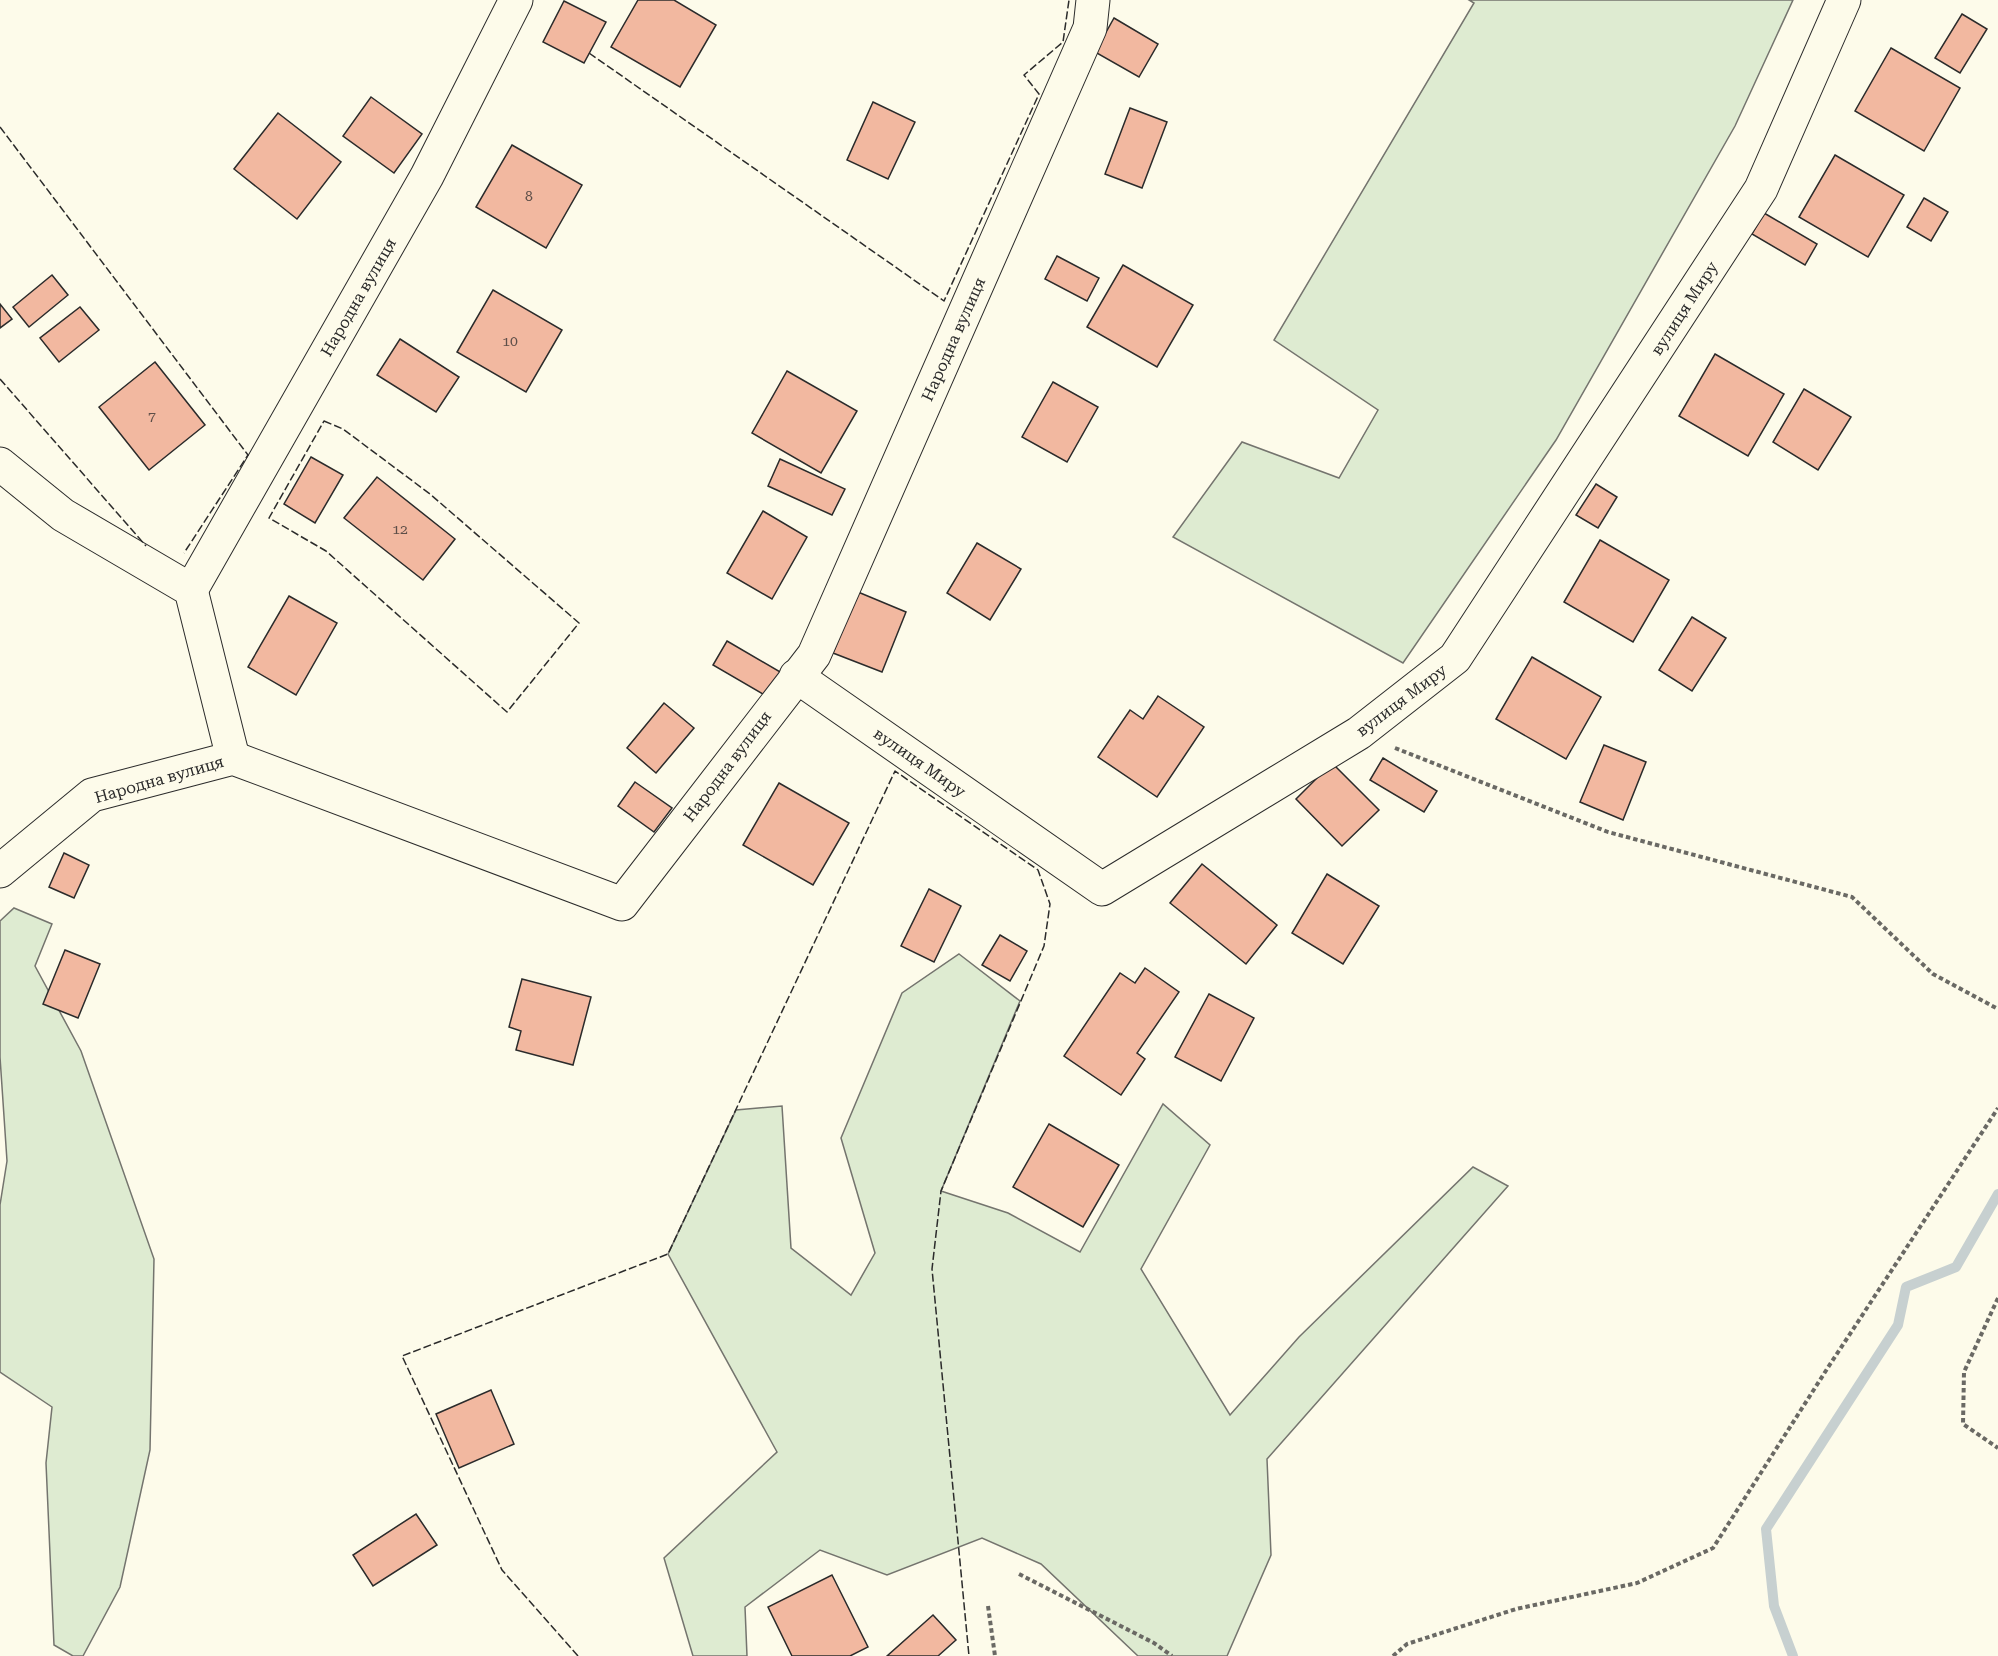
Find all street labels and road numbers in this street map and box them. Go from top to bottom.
street label: Народна вулиця [317,235,400,360]
street label: вулиця Миру [1647,257,1722,359]
street label: Народна вулиця [918,274,989,404]
street label: вулиця Миру [1352,660,1451,740]
street label: Народна вулиця [680,707,775,825]
street label: вулиця Миру [870,724,970,801]
street label: Народна вулиця [92,752,226,807]

